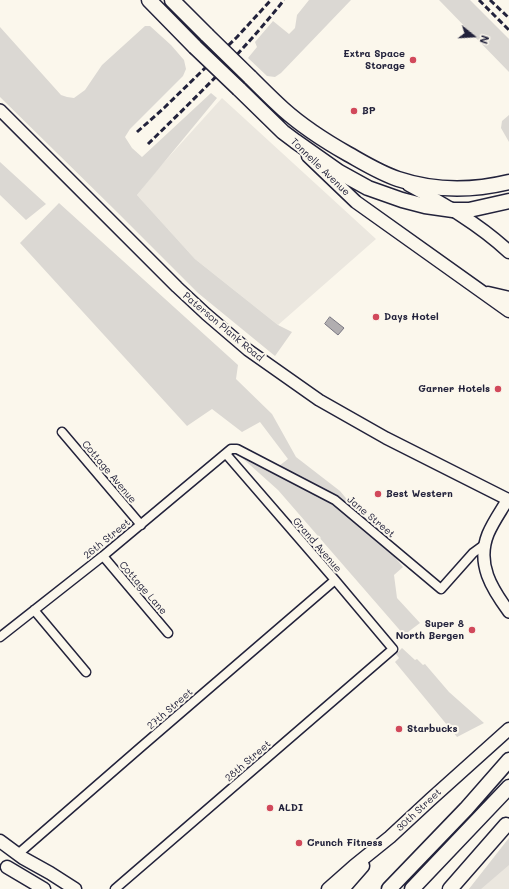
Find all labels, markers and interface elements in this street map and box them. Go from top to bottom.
north arrow [453,16,493,56]
text: N [476,34,493,46]
place label: Extra Space Storage [343,48,405,72]
marker: Extra Space Storage [408,55,418,65]
place label: BP [362,105,376,117]
marker: BP [349,106,359,116]
street label: Tonnelle Avenue [288,136,352,198]
street label: Paterson Plank Road [180,290,266,364]
place label: Days Hotel [384,311,439,323]
marker: Days Hotel [371,312,381,322]
place label: Garner Hotels [418,383,490,395]
marker: Garner Hotels [493,384,503,394]
street label: Cottage Avenue [79,438,139,506]
place label: Best Western [386,488,453,500]
marker: Best Western [373,489,383,499]
street label: Jane Street [345,494,397,540]
street label: Grand Avenue [290,515,344,575]
street label: 26th Street [81,517,133,561]
street label: Cottage Lane [117,559,169,617]
place label: Super 8 North Bergen [396,618,464,642]
marker: Super 8 North Bergen [467,625,477,635]
street label: 27th Street [145,686,195,732]
place label: Starbucks [407,723,458,735]
marker: Starbucks [394,724,404,734]
street label: 28th Street [223,738,273,784]
street label: 30th Street [394,786,444,834]
place label: ALDI [278,802,303,814]
marker: ALDI [265,803,275,813]
place label: Crunch Fitness [307,837,382,849]
marker: Crunch Fitness [294,838,304,848]

